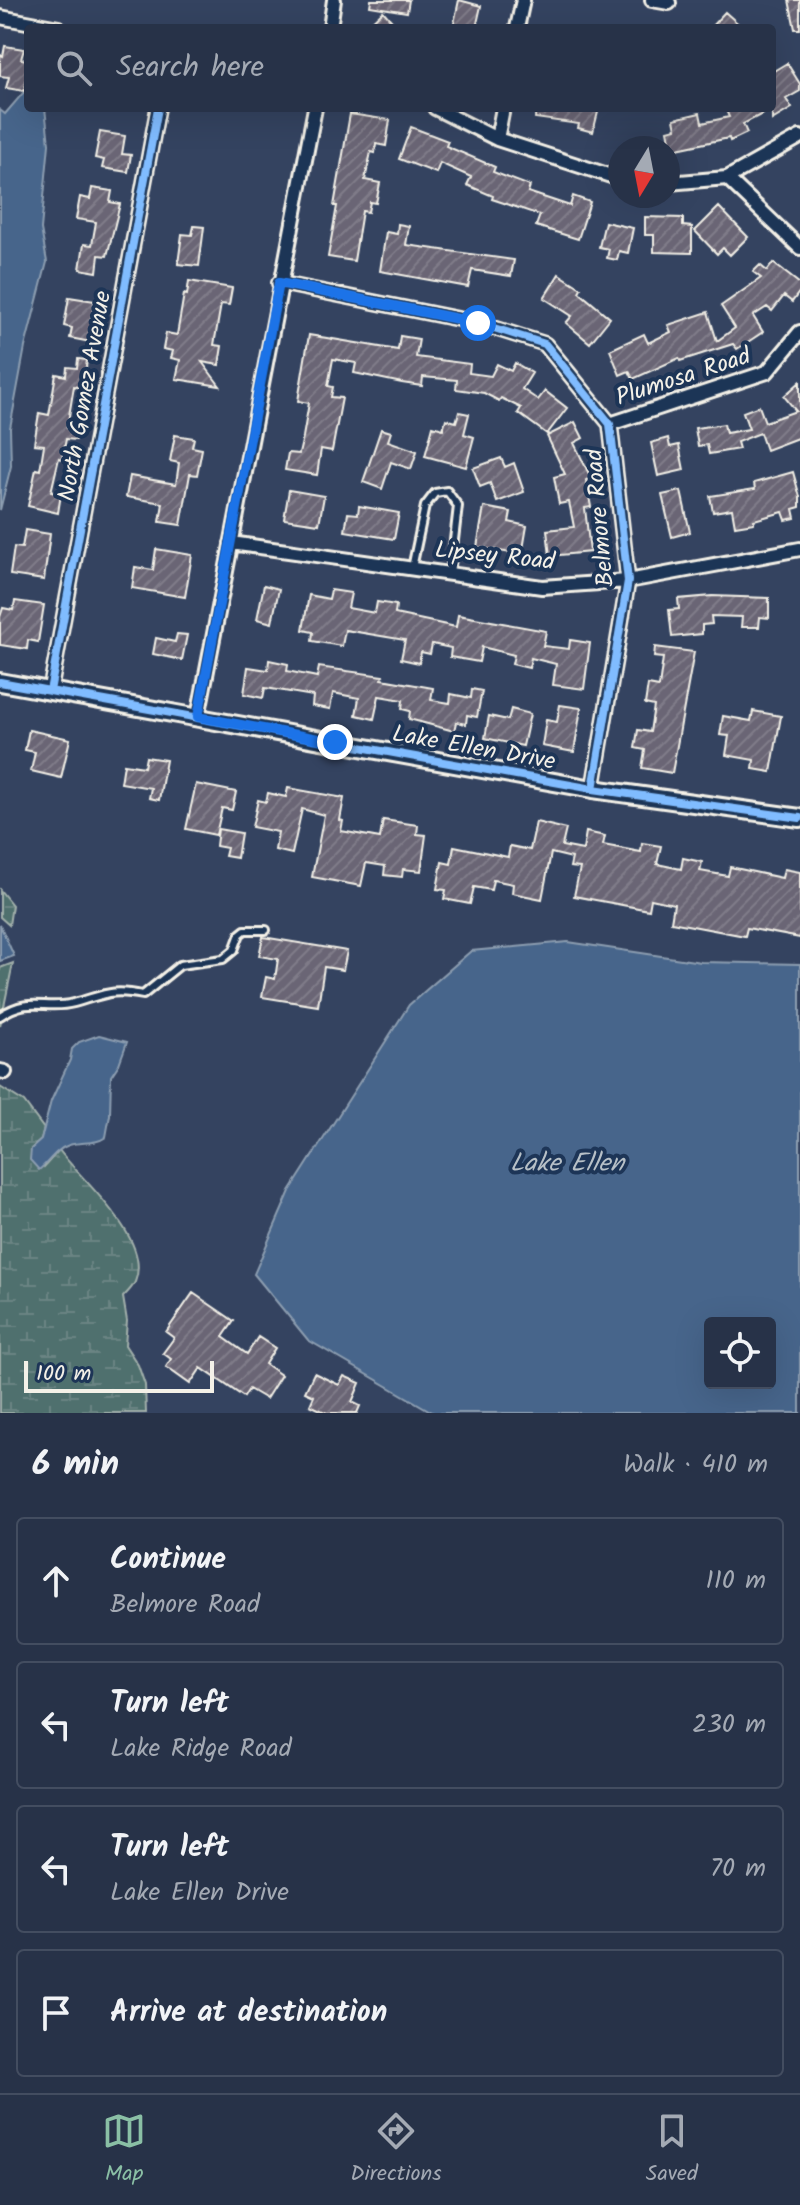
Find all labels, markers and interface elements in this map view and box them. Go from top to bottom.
search box [24,24,776,112]
text: Search here [116,44,264,92]
icon: search [52,46,96,90]
north arrow [608,136,680,208]
street label: North Gomez Avenue [48,288,123,505]
route start [460,305,496,341]
street label: Plumosa Road [611,337,757,418]
street label: Belmore Road [575,446,626,589]
street label: Lipsey Road [433,531,558,582]
street label: Lake Ellen Drive [389,715,559,782]
route end [317,724,353,760]
water label: Lake Ellen [510,1143,626,1185]
map controls [704,1317,776,1389]
button: locate [704,1317,776,1389]
scale bar [24,1357,214,1393]
text: 100 m [36,1357,91,1392]
text: 6 min [32,1438,119,1492]
text: Walk · 410 m [623,1444,768,1486]
text: Continue [110,1536,226,1584]
icon: ahead [34,1559,78,1603]
text: 110 m [706,1560,766,1602]
text: Belmore Road [110,1584,260,1626]
text: Turn left [110,1680,229,1728]
icon: left [34,1703,78,1747]
text: 230 m [692,1704,766,1746]
text: Lake Ridge Road [110,1728,292,1770]
text: Turn left [110,1824,229,1872]
icon: left [34,1847,78,1891]
text: 70 m [710,1848,766,1890]
text: Lake Ellen Drive [110,1872,289,1914]
text: Arrive at destination [110,1989,387,2037]
icon: arrive [34,1991,78,2035]
tab: Map [102,2109,146,2192]
tab: Directions [350,2109,442,2192]
tab: Saved [646,2109,698,2192]

